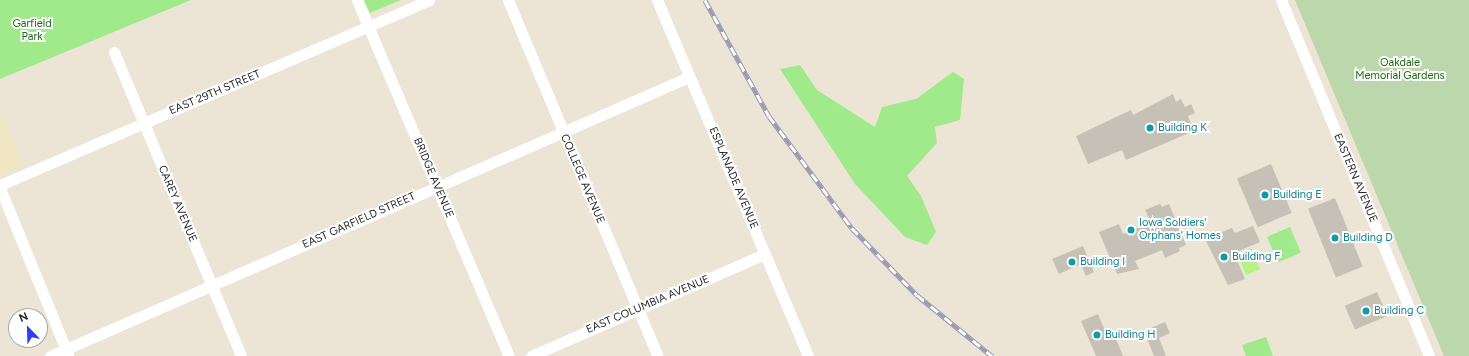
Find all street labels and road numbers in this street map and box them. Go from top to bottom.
street label: EAST 29TH STREET [167,68,263,118]
street label: ESPLANADE AVENUE [706,125,760,231]
street label: COLLEGE AVENUE [557,132,607,226]
street label: EASTERN AVENUE [1330,132,1380,224]
street label: BRIDGE AVENUE [410,136,456,220]
street label: CAREY AVENUE [155,164,199,244]
street label: EAST GARFIELD STREET [300,190,418,252]
street label: EAST COLUMBIA AVENUE [584,273,712,337]

